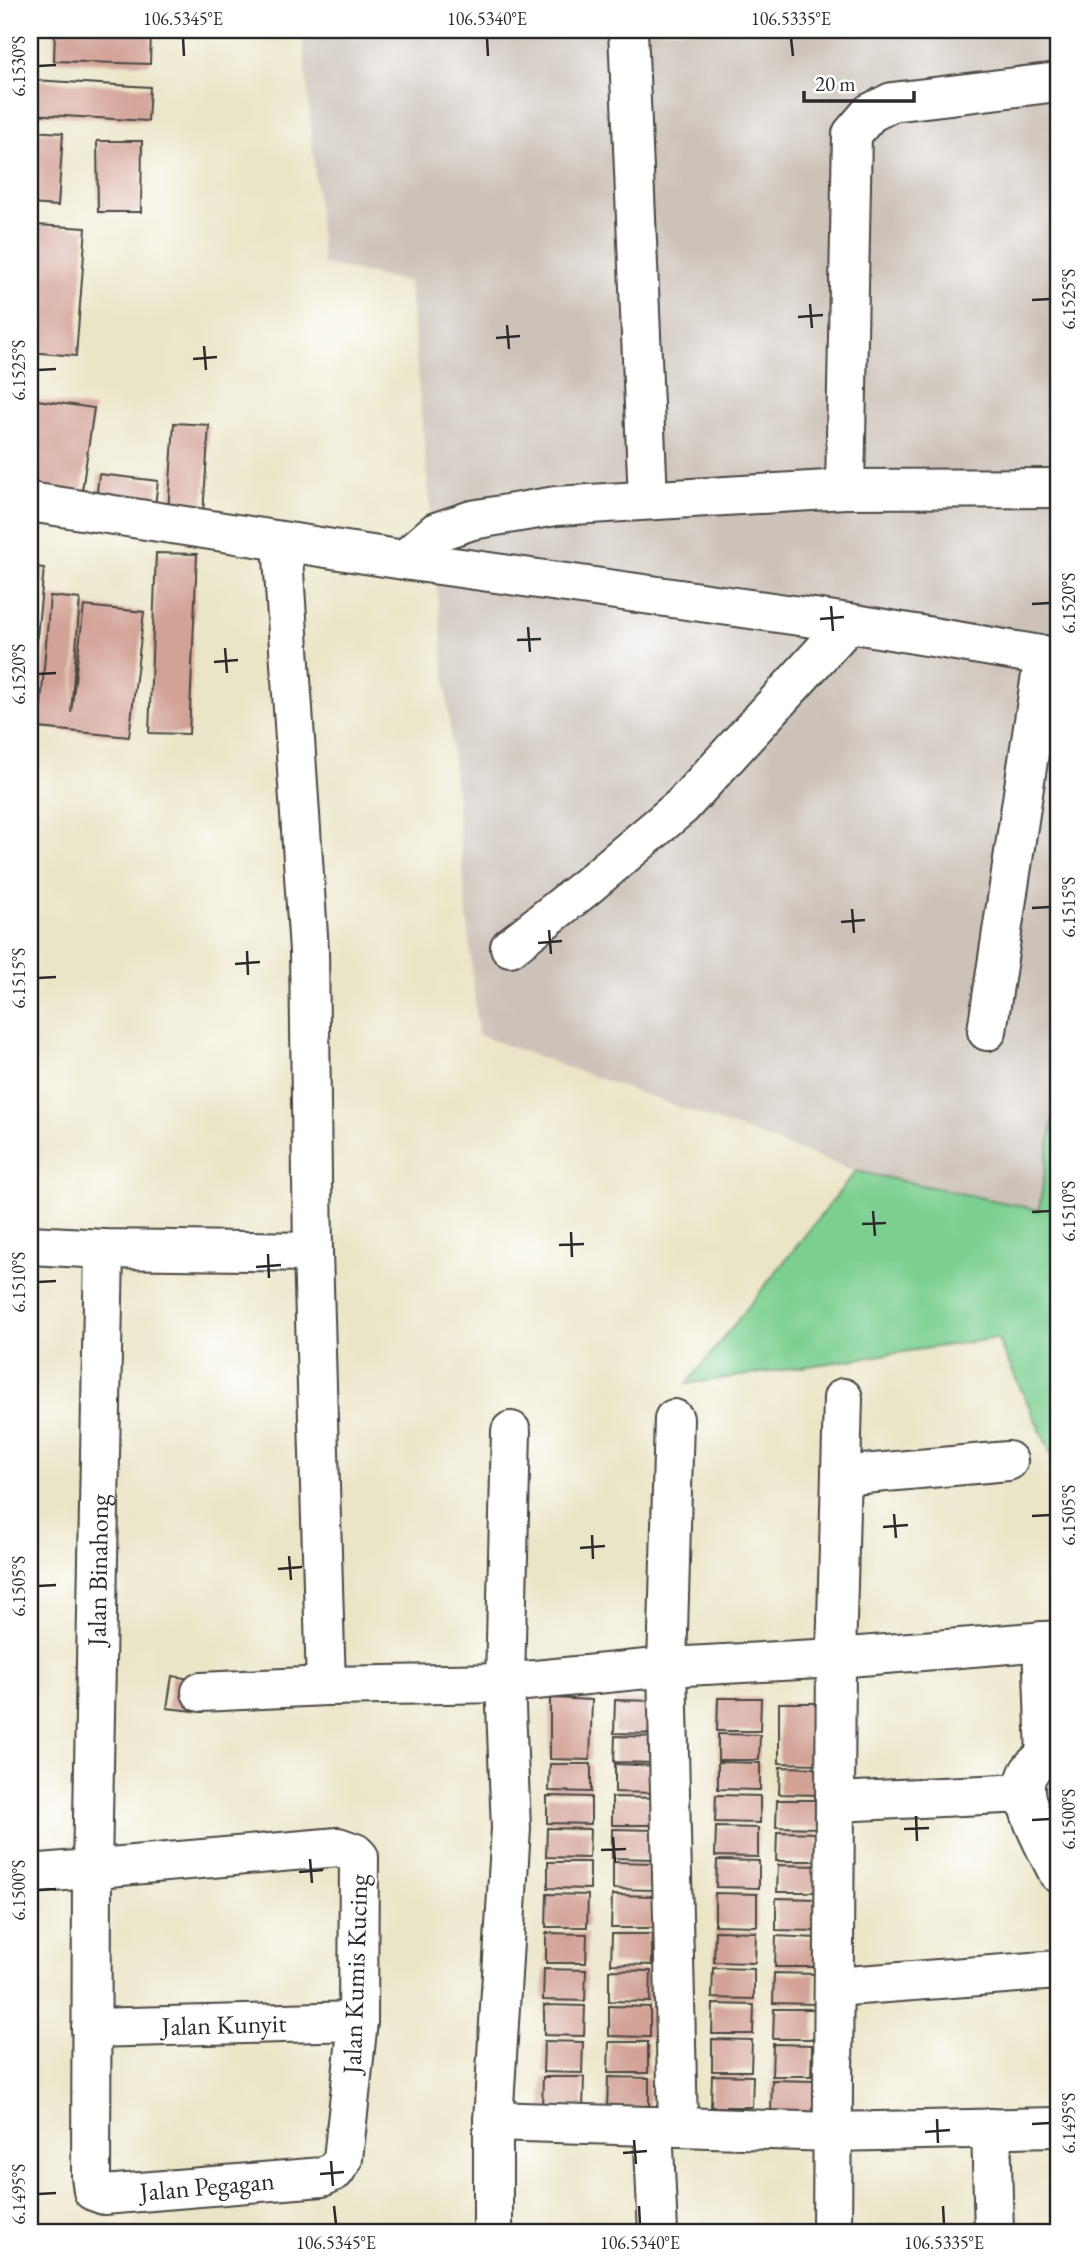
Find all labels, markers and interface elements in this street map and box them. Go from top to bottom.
text: 106.5345°E [143,7,223,30]
text: 106.5340°E [447,7,527,30]
text: 106.5335°E [751,7,831,30]
text: 6.1530°S [7,36,30,96]
scale bar [804,60,915,104]
text: 20 m [815,70,856,97]
text: 6.1525°S [1057,269,1080,329]
text: 6.1525°S [7,340,30,400]
text: 6.1520°S [1057,573,1080,633]
text: 6.1520°S [7,644,30,704]
text: 6.1515°S [1057,877,1080,937]
text: 6.1515°S [7,948,30,1008]
text: 6.1510°S [1057,1181,1080,1241]
text: 6.1510°S [7,1252,30,1312]
text: 6.1505°S [1057,1485,1080,1545]
street label: Jalan Binahong [79,1493,116,1648]
text: 6.1505°S [7,1556,30,1616]
text: 6.1500°S [1057,1789,1080,1849]
text: 6.1500°S [7,1860,30,1920]
street label: Jalan Kumis Kucing [334,1873,375,2076]
street label: Jalan Kunyit [159,2006,287,2043]
text: 6.1495°S [1057,2093,1080,2153]
street label: Jalan Pegagan [136,2163,276,2209]
text: 6.1495°S [7,2164,30,2224]
text: 106.5345°E [296,2231,376,2254]
text: 106.5340°E [600,2231,680,2254]
text: 106.5335°E [904,2231,984,2254]

